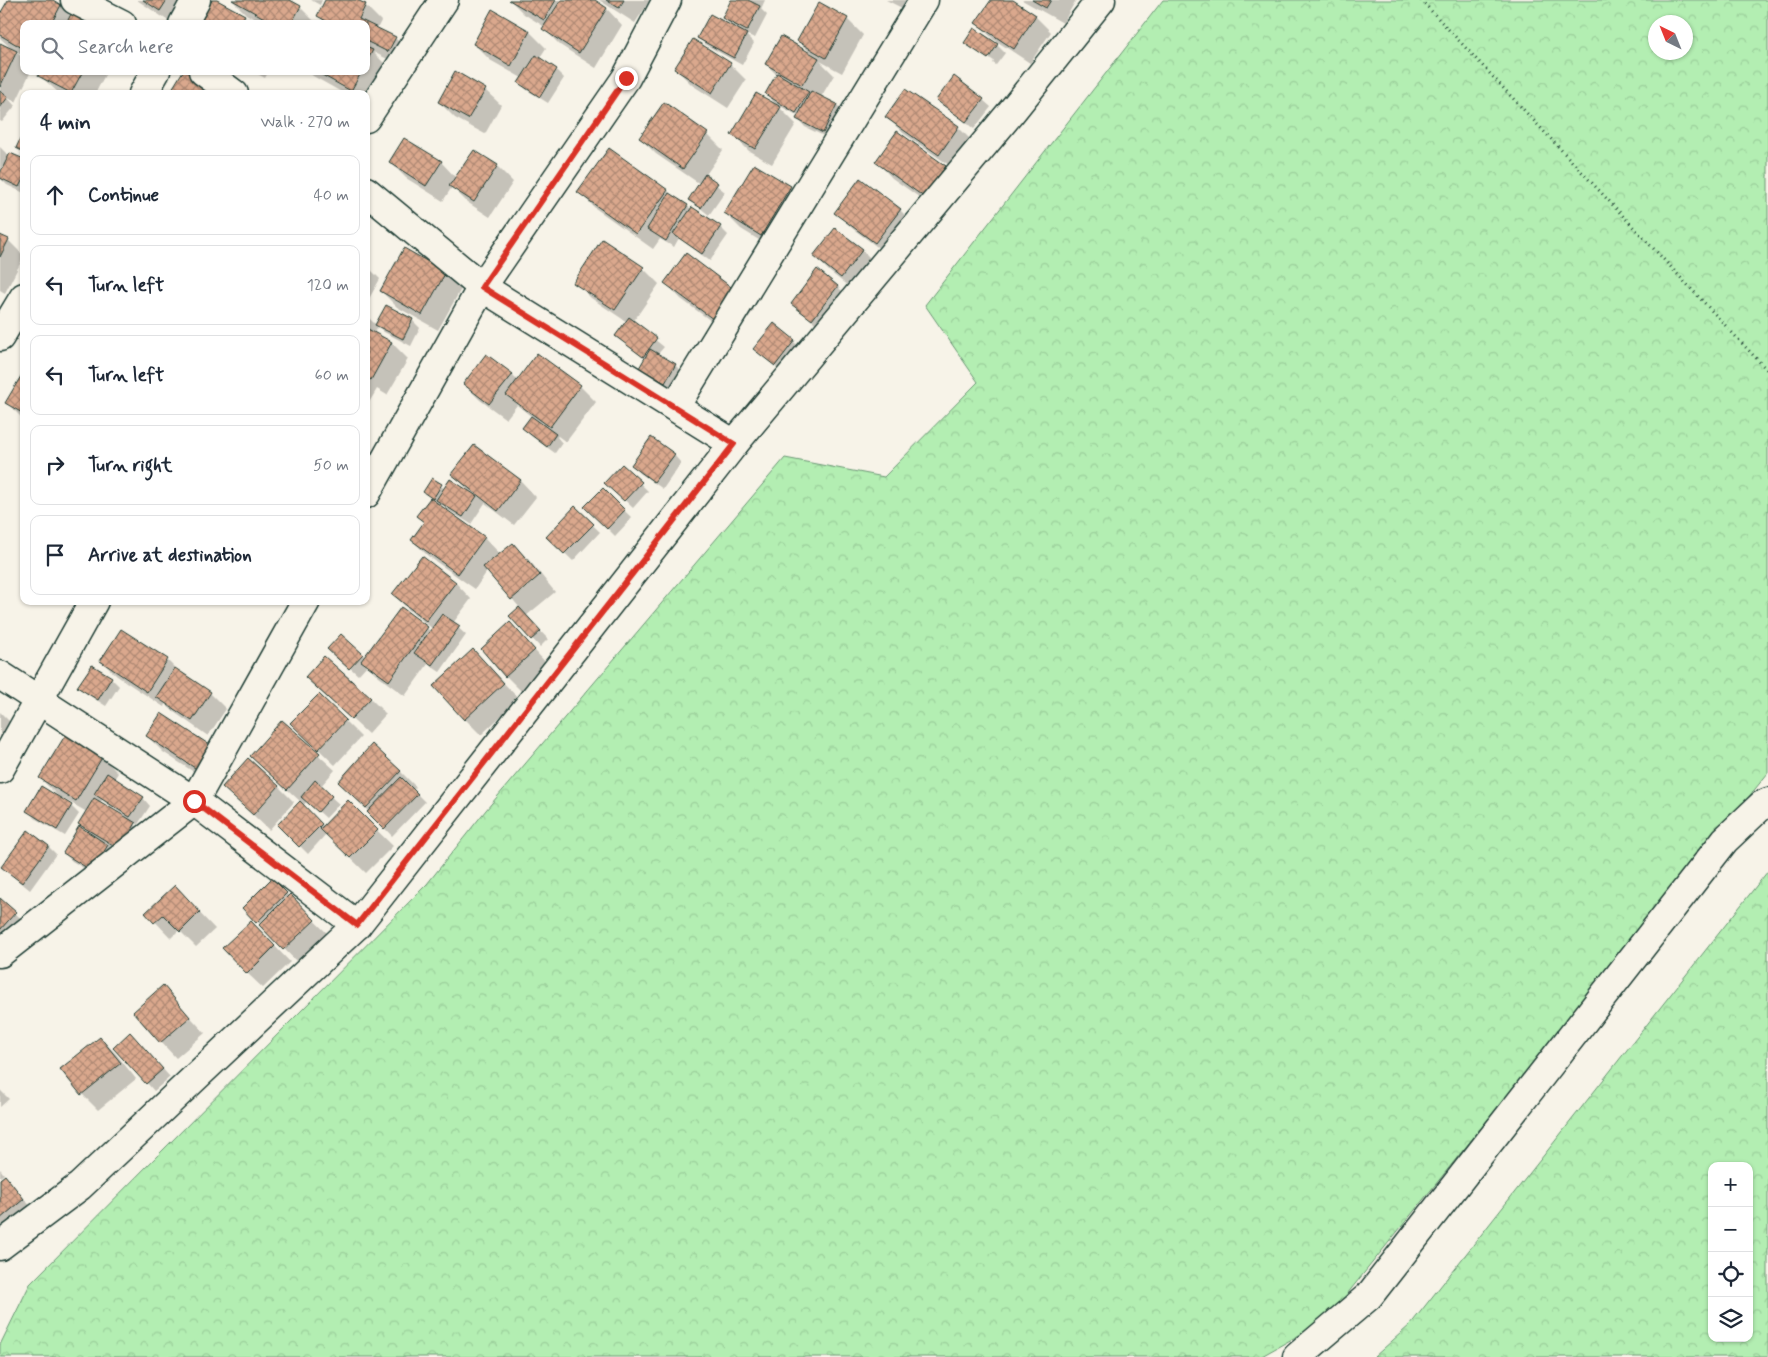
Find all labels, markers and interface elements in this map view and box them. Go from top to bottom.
north arrow [1648,15,1693,60]
search box [20,20,370,75]
icon: search [38,34,66,62]
text: Search here [78,35,174,60]
route end [615,67,638,90]
text: 4 min [40,109,91,137]
text: Walk · 270 m [261,112,350,133]
icon: ahead [41,181,69,209]
text: Continue [88,183,159,208]
text: 40 m [313,185,349,206]
icon: left [41,271,69,299]
text: Turn left [88,273,164,298]
text: 120 m [307,275,349,296]
icon: left [41,361,69,389]
text: Turn left [88,363,164,388]
text: 60 m [315,365,349,386]
icon: right [41,451,69,479]
text: Turn right [88,453,172,478]
text: 50 m [313,455,349,476]
icon: arrive [41,541,69,569]
text: Arrive at destination [88,543,252,568]
route start [183,790,206,813]
map controls [1708,1162,1753,1342]
button: + [1708,1162,1753,1207]
button: − [1708,1207,1753,1252]
button: locate [1708,1252,1753,1297]
button: layers [1708,1297,1753,1342]

